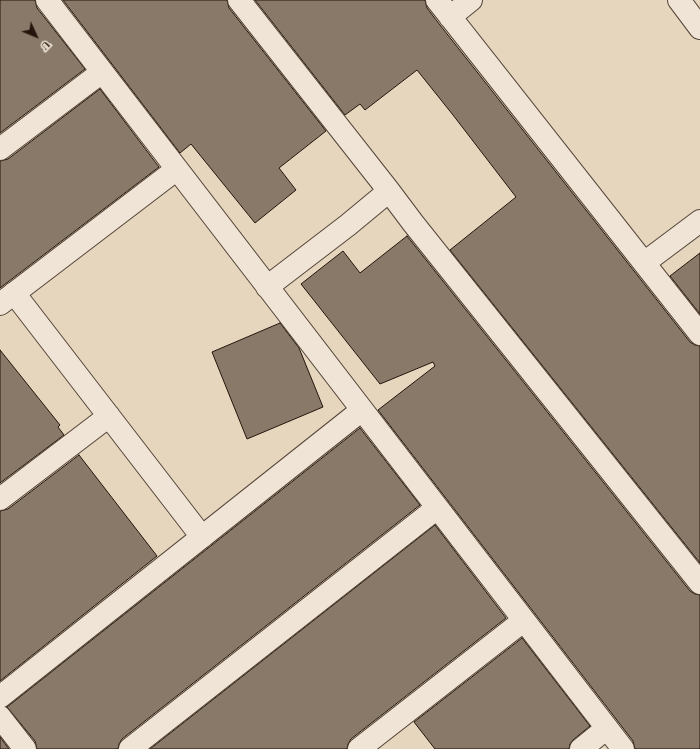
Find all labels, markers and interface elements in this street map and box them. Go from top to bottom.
north arrow [16,16,56,56]
text: U [38,38,52,52]

